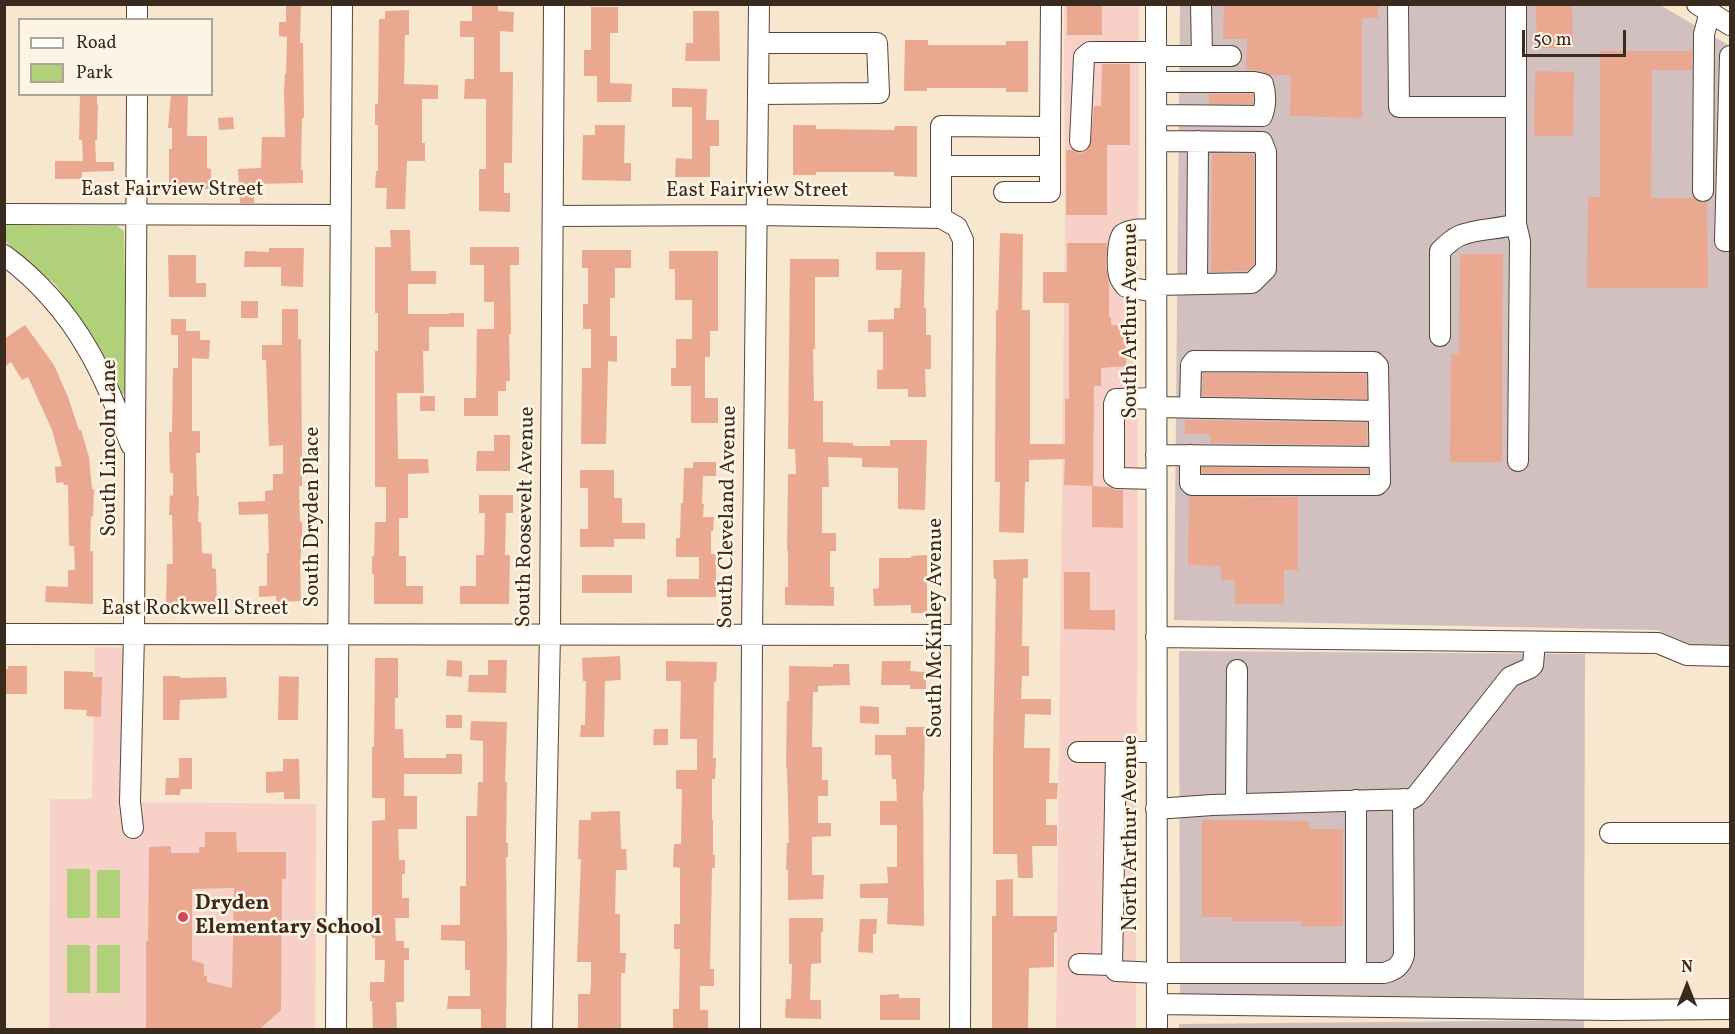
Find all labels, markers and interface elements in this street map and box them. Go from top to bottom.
legend [18,18,213,96]
scale bar [1525,18,1628,56]
text: 50 m [1533,28,1572,53]
text: Road [76,31,117,56]
text: Park [76,61,113,86]
street label: East Fairview Street [81,178,263,204]
street label: East Fairview Street [666,179,848,205]
street label: South Arthur Avenue [1119,223,1145,419]
street label: South Lincoln Lane [98,359,124,537]
street label: South Cleveland Avenue [714,405,744,629]
street label: South Roosevelt Avenue [512,406,542,628]
street label: South Dryden Place [301,427,327,607]
street label: South McKinley Avenue [924,518,950,738]
street label: East Rockwell Street [102,597,288,623]
street label: North Arthur Avenue [1119,735,1145,931]
place label: Dryden Elementary School [195,892,381,942]
marker: Dryden Elementary School [176,910,190,924]
north arrow [1657,956,1717,1016]
text: N [1681,957,1693,979]

